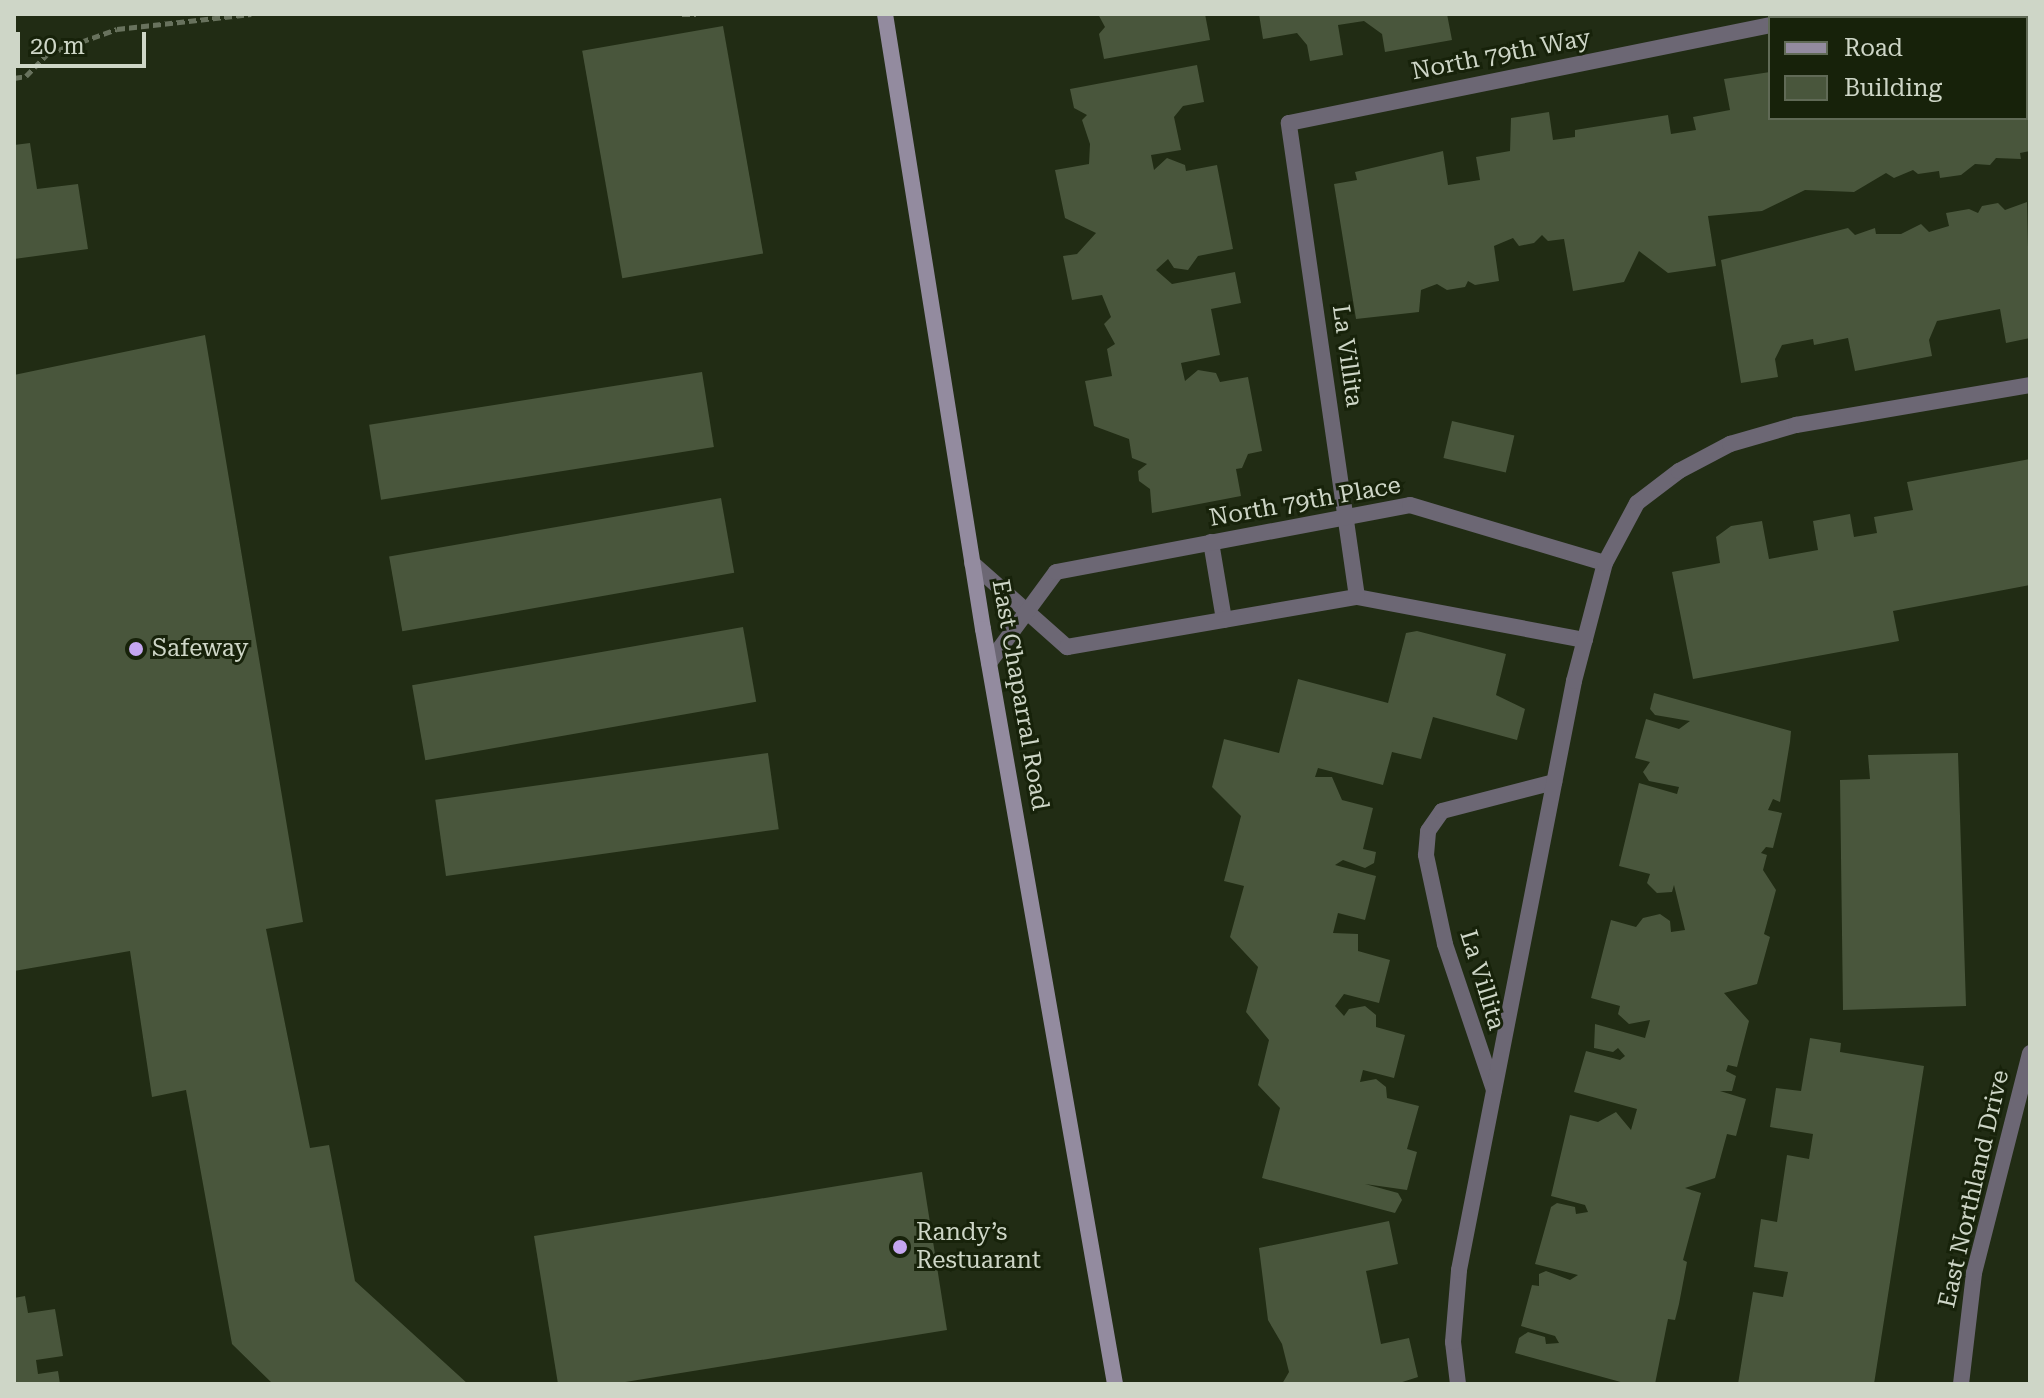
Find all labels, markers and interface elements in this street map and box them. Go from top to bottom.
scale bar [20,16,150,66]
legend [1768,16,2028,120]
street label: North 79th Way [1409,24,1593,86]
text: 20 m [30,32,85,60]
text: Road [1844,34,1903,62]
text: Building [1844,74,1942,102]
street label: La Villita [1326,303,1368,409]
street label: North 79th Place [1207,471,1403,533]
street label: East Chaparral Road [985,577,1055,813]
place label: Safeway [152,635,248,663]
marker: Safeway [127,640,145,658]
street label: La Villita [1453,927,1511,1033]
street label: East Northland Drive [1933,1067,2015,1311]
place label: Randy’s Restuarant [916,1219,1041,1275]
marker: Randy’s Restuarant [891,1238,909,1256]

